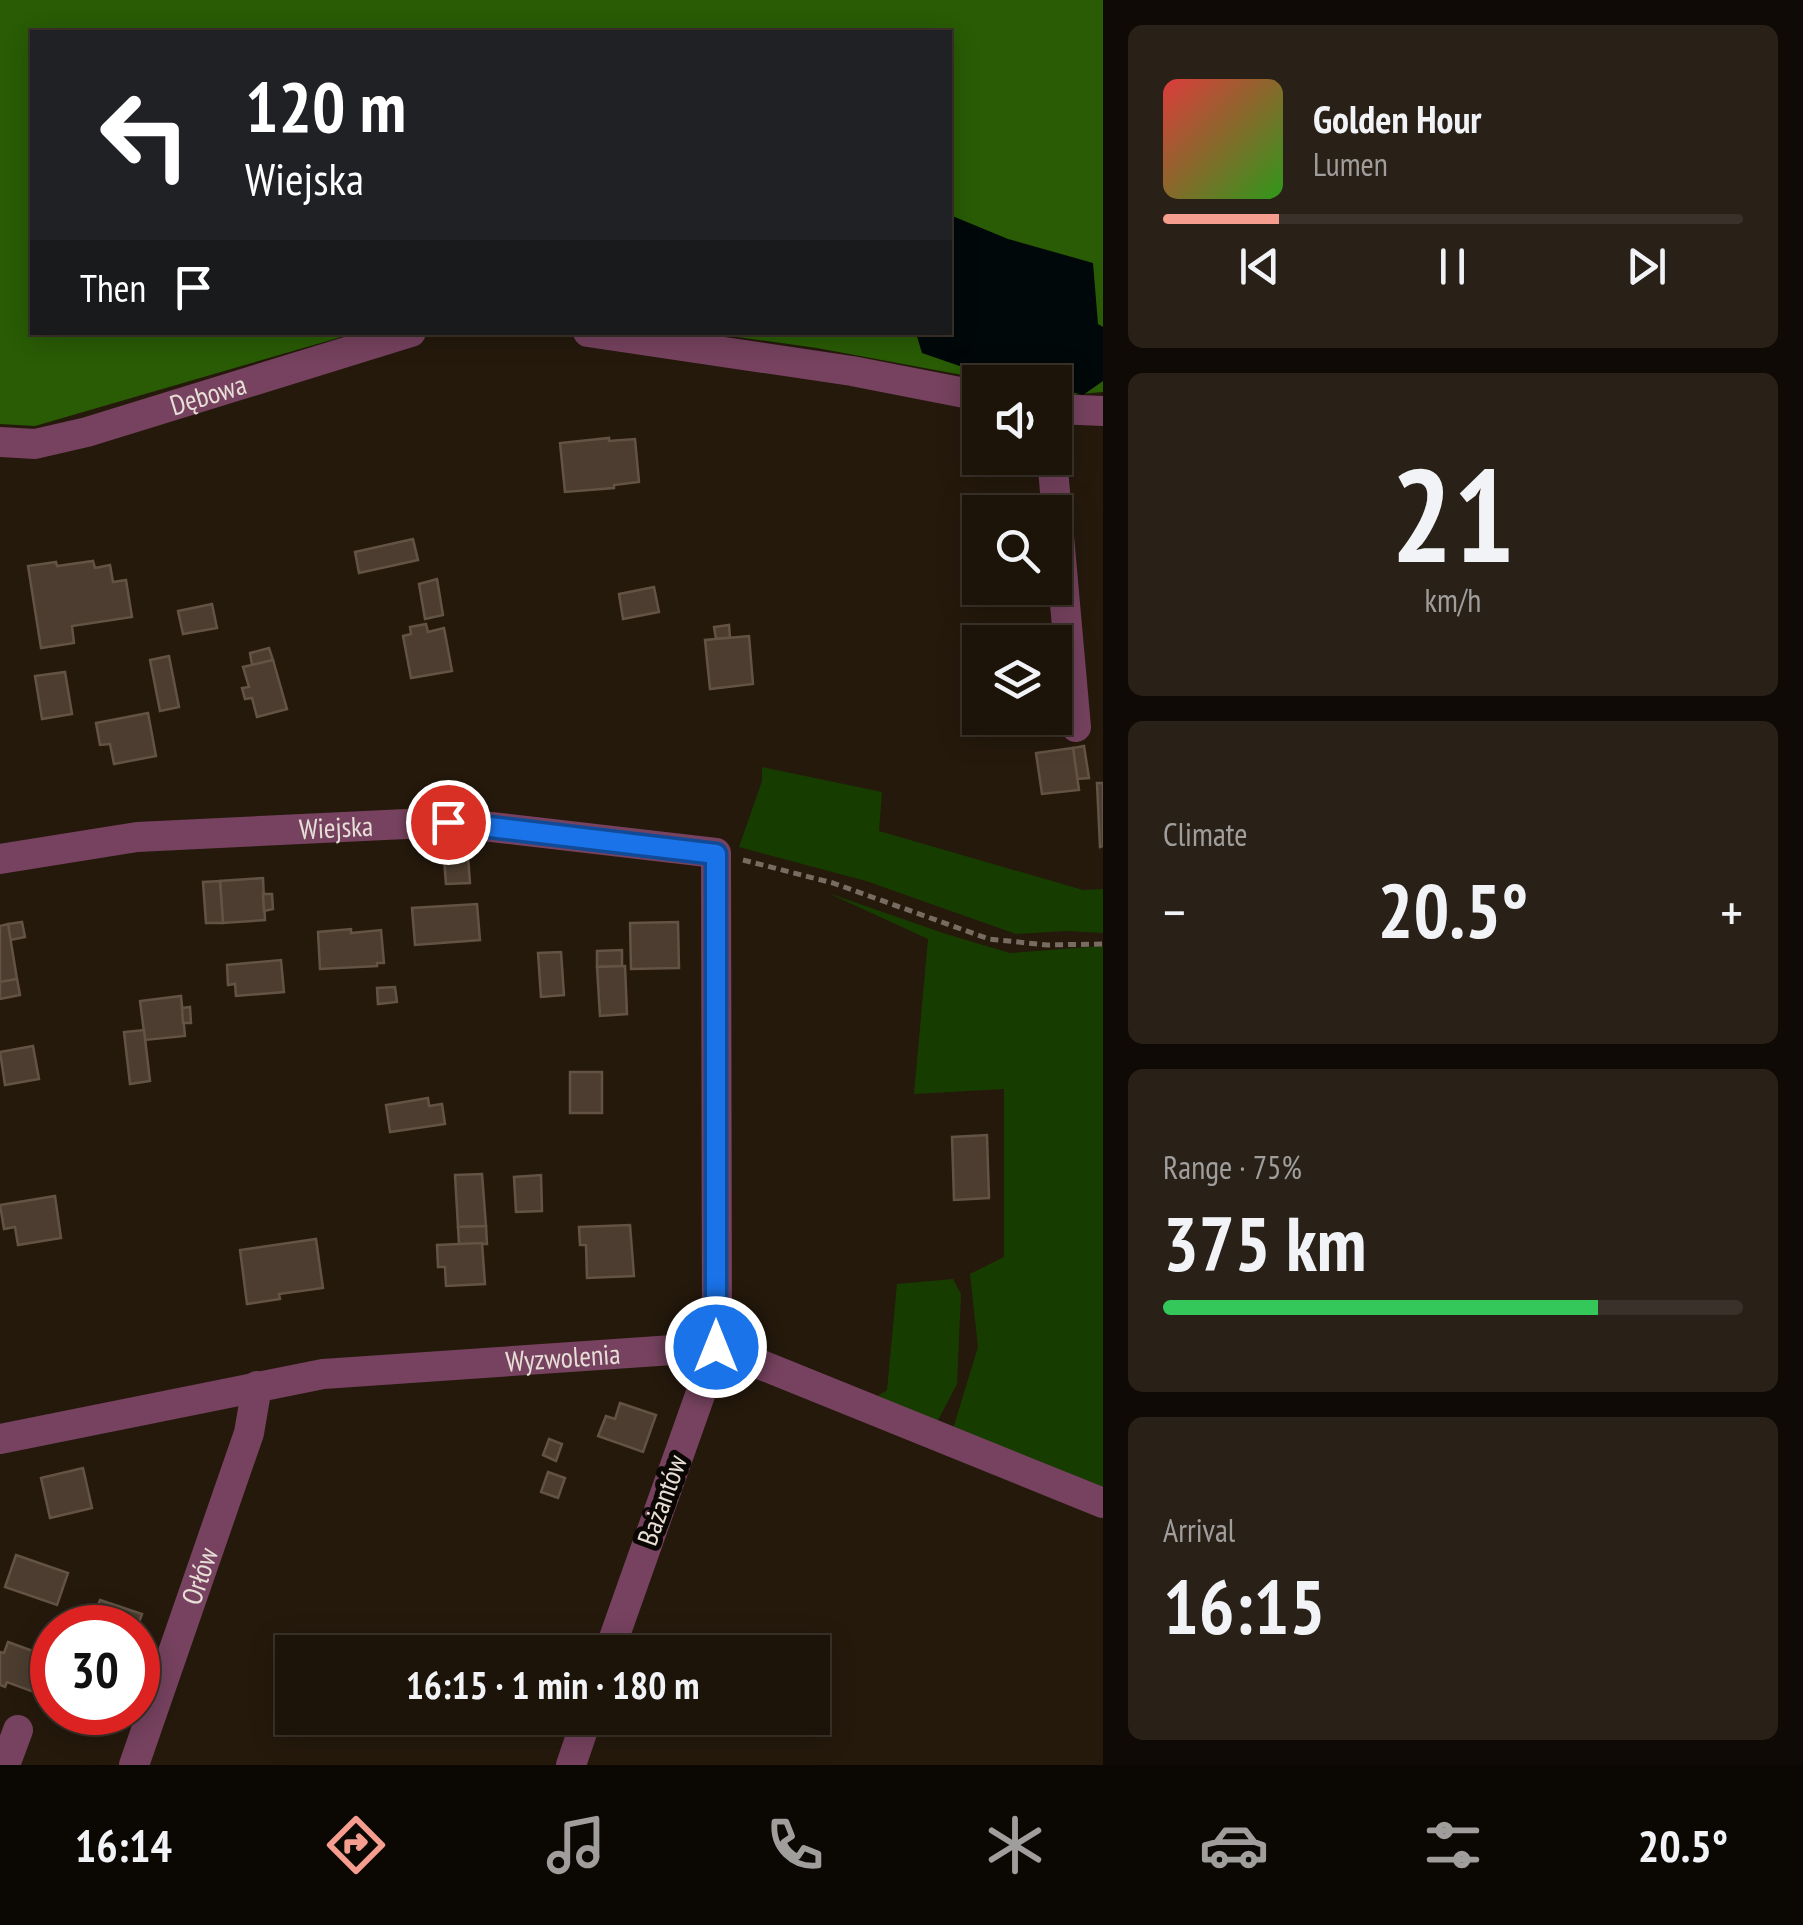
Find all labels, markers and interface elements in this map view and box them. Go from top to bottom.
text: 120 m [245,61,406,151]
icon: left [80,70,210,200]
text: Golden Hour [1313,94,1482,143]
text: Lumen [1313,143,1388,185]
text: Wiejska [245,149,364,207]
icon: previous [1232,239,1287,294]
icon: pause [1425,239,1480,294]
icon: next [1619,239,1674,294]
icon: arrive [166,260,221,315]
text: Then [80,263,146,312]
street label: Dębowa [165,365,250,423]
map controls [962,365,1072,735]
button: sound [962,365,1072,475]
text: 21 [1391,430,1515,598]
button: search [962,495,1072,605]
text: km/h [1425,579,1481,621]
button: layers [962,625,1072,735]
pin [406,780,491,865]
icon: arrive [421,795,476,850]
street label: Wiejska [298,807,374,847]
text: Climate [1163,813,1247,855]
text: 20.5° [1378,862,1528,959]
text: − [1163,876,1186,947]
text: + [1720,876,1743,947]
text: Range · 75% [1163,1146,1302,1188]
text: 375 km [1163,1195,1367,1292]
position arrow [664,1295,768,1399]
street label: Wyzwolenia [504,1335,622,1379]
street label: Bażantów [628,1449,695,1550]
text: Arrival [1163,1509,1235,1551]
street label: Orłów [172,1542,226,1609]
text: 16:15 [1163,1558,1325,1655]
speed limit sign: 30 [30,1605,160,1735]
text: 16:15 · 1 min · 180 m [406,1660,699,1709]
icon: directions [321,1810,391,1880]
icon: music [541,1810,611,1880]
icon: phone [760,1810,830,1880]
icon: climate [980,1810,1050,1880]
icon: car [1199,1810,1269,1880]
icon: filters [1418,1810,1488,1880]
text: 16:14 [75,1816,172,1874]
text: 20.5° [1638,1816,1728,1874]

